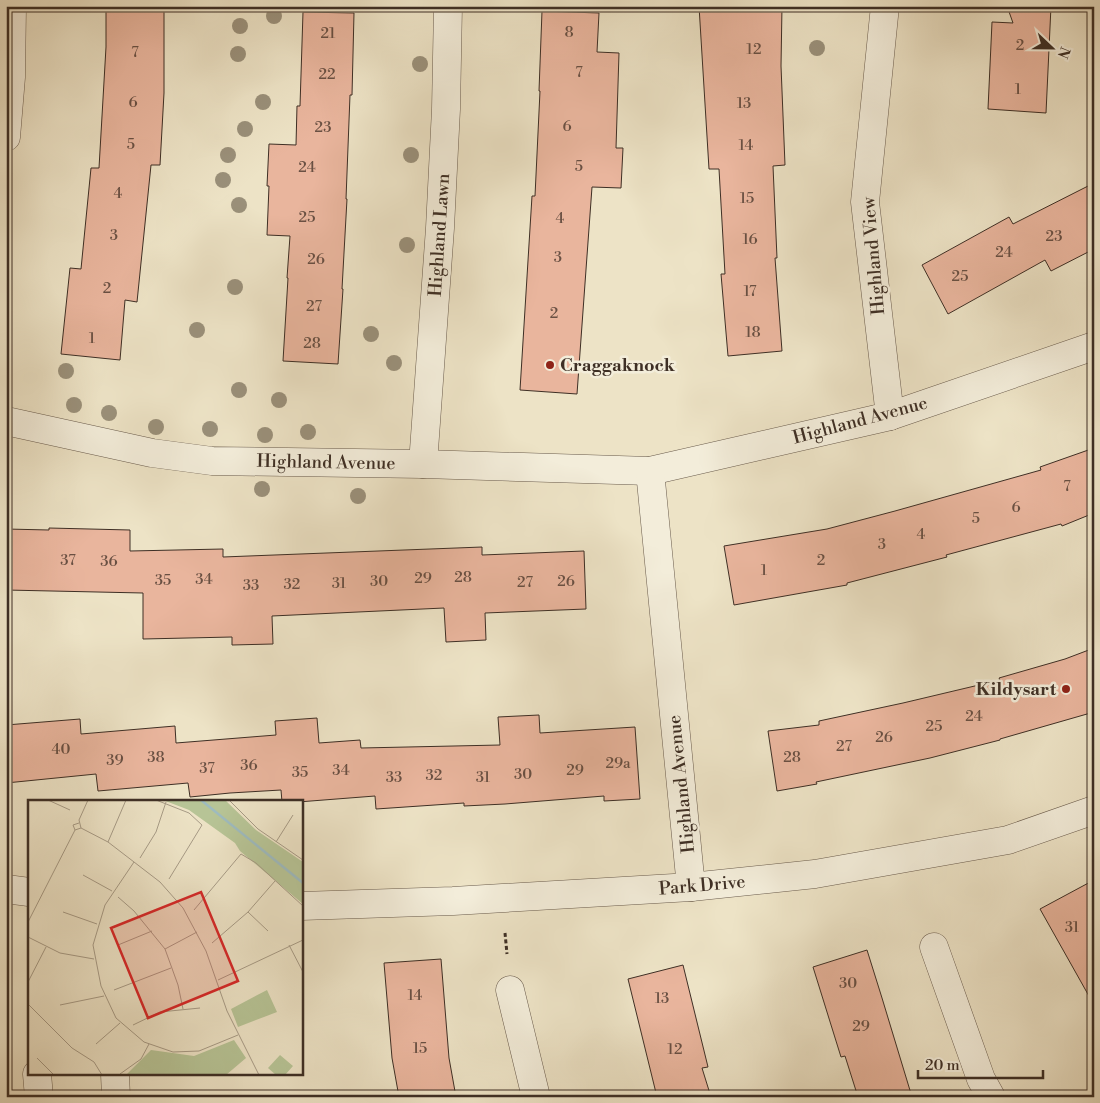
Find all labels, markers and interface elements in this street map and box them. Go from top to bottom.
north arrow [1028,22,1078,72]
house number: 8 [564,23,574,42]
house number: 21 [320,24,336,43]
house number: 2 [1016,36,1024,55]
house number: 12 [746,40,762,59]
house number: 7 [131,43,139,62]
text: N [1053,44,1074,61]
house number: 7 [575,63,583,82]
house number: 22 [318,65,336,84]
house number: 1 [1015,80,1022,99]
house number: 6 [128,93,138,112]
house number: 13 [737,94,751,113]
house number: 6 [562,117,572,136]
house number: 23 [315,118,331,137]
house number: 5 [127,135,135,154]
house number: 14 [739,136,753,155]
house number: 5 [575,157,583,176]
house number: 24 [298,158,316,177]
street label: Highland Lawn [424,172,455,297]
house number: 4 [114,184,123,203]
house number: 15 [740,189,754,208]
street label: Highland View [857,195,890,316]
house number: 25 [299,208,315,227]
house number: 4 [556,209,565,228]
house number: 3 [110,226,118,245]
house number: 23 [1046,227,1062,246]
house number: 16 [742,230,758,249]
house number: 24 [995,243,1013,262]
house number: 3 [554,248,562,267]
house number: 26 [307,250,325,269]
house number: 25 [952,267,968,286]
house number: 2 [103,279,111,298]
house number: 17 [743,282,757,301]
house number: 27 [306,297,322,316]
house number: 2 [550,304,558,323]
house number: 18 [745,323,761,342]
house number: 1 [89,329,96,348]
house number: 28 [303,334,321,353]
place label: Craggaknock [560,354,676,377]
marker: Craggaknock [544,359,556,371]
street label: Highland Avenue [790,391,930,450]
street label: Highland Avenue [256,450,396,475]
house number: 7 [1063,477,1071,496]
house number: 6 [1011,498,1021,517]
house number: 5 [972,509,980,528]
house number: 4 [917,525,926,544]
house number: 3 [878,535,886,554]
house number: 37 [60,551,76,570]
house number: 2 [817,551,825,570]
house number: 36 [100,552,118,571]
house number: 1 [761,561,768,580]
house number: 28 [454,568,472,587]
house number: 29 [414,569,432,588]
house number: 34 [195,570,213,589]
house number: 35 [155,571,171,590]
house number: 30 [370,572,388,591]
house number: 26 [557,572,575,591]
house number: 27 [517,573,533,592]
house number: 31 [332,574,347,593]
house number: 32 [284,575,300,594]
house number: 33 [243,576,259,595]
place label: Kildysart [976,678,1057,701]
marker: Kildysart [1060,683,1072,695]
house number: 24 [965,707,983,726]
street label: Highland Avenue [663,714,700,854]
house number: 25 [926,717,942,736]
house number: 26 [875,728,893,747]
house number: 27 [836,737,852,756]
house number: 40 [52,740,70,759]
house number: 38 [147,748,165,767]
house number: 28 [783,748,801,767]
house number: 39 [106,751,124,770]
house number: 29a [605,754,631,773]
house number: 36 [240,756,258,775]
house number: 37 [199,759,215,778]
house number: 34 [332,761,350,780]
house number: 29 [566,761,584,780]
house number: 35 [292,763,308,782]
house number: 30 [514,765,532,784]
house number: 32 [426,766,442,785]
house number: 33 [386,768,402,787]
house number: 31 [476,768,491,787]
inset map [28,800,302,1076]
street label: Park Drive [658,870,746,901]
house number: 31 [1065,918,1080,937]
house number: 30 [839,974,857,993]
house number: 14 [408,986,422,1005]
house number: 13 [655,989,669,1008]
house number: 29 [852,1017,870,1036]
house number: 15 [413,1039,427,1058]
house number: 12 [667,1040,683,1059]
scale bar [918,1048,1042,1080]
text: 20 m [925,1056,960,1075]

